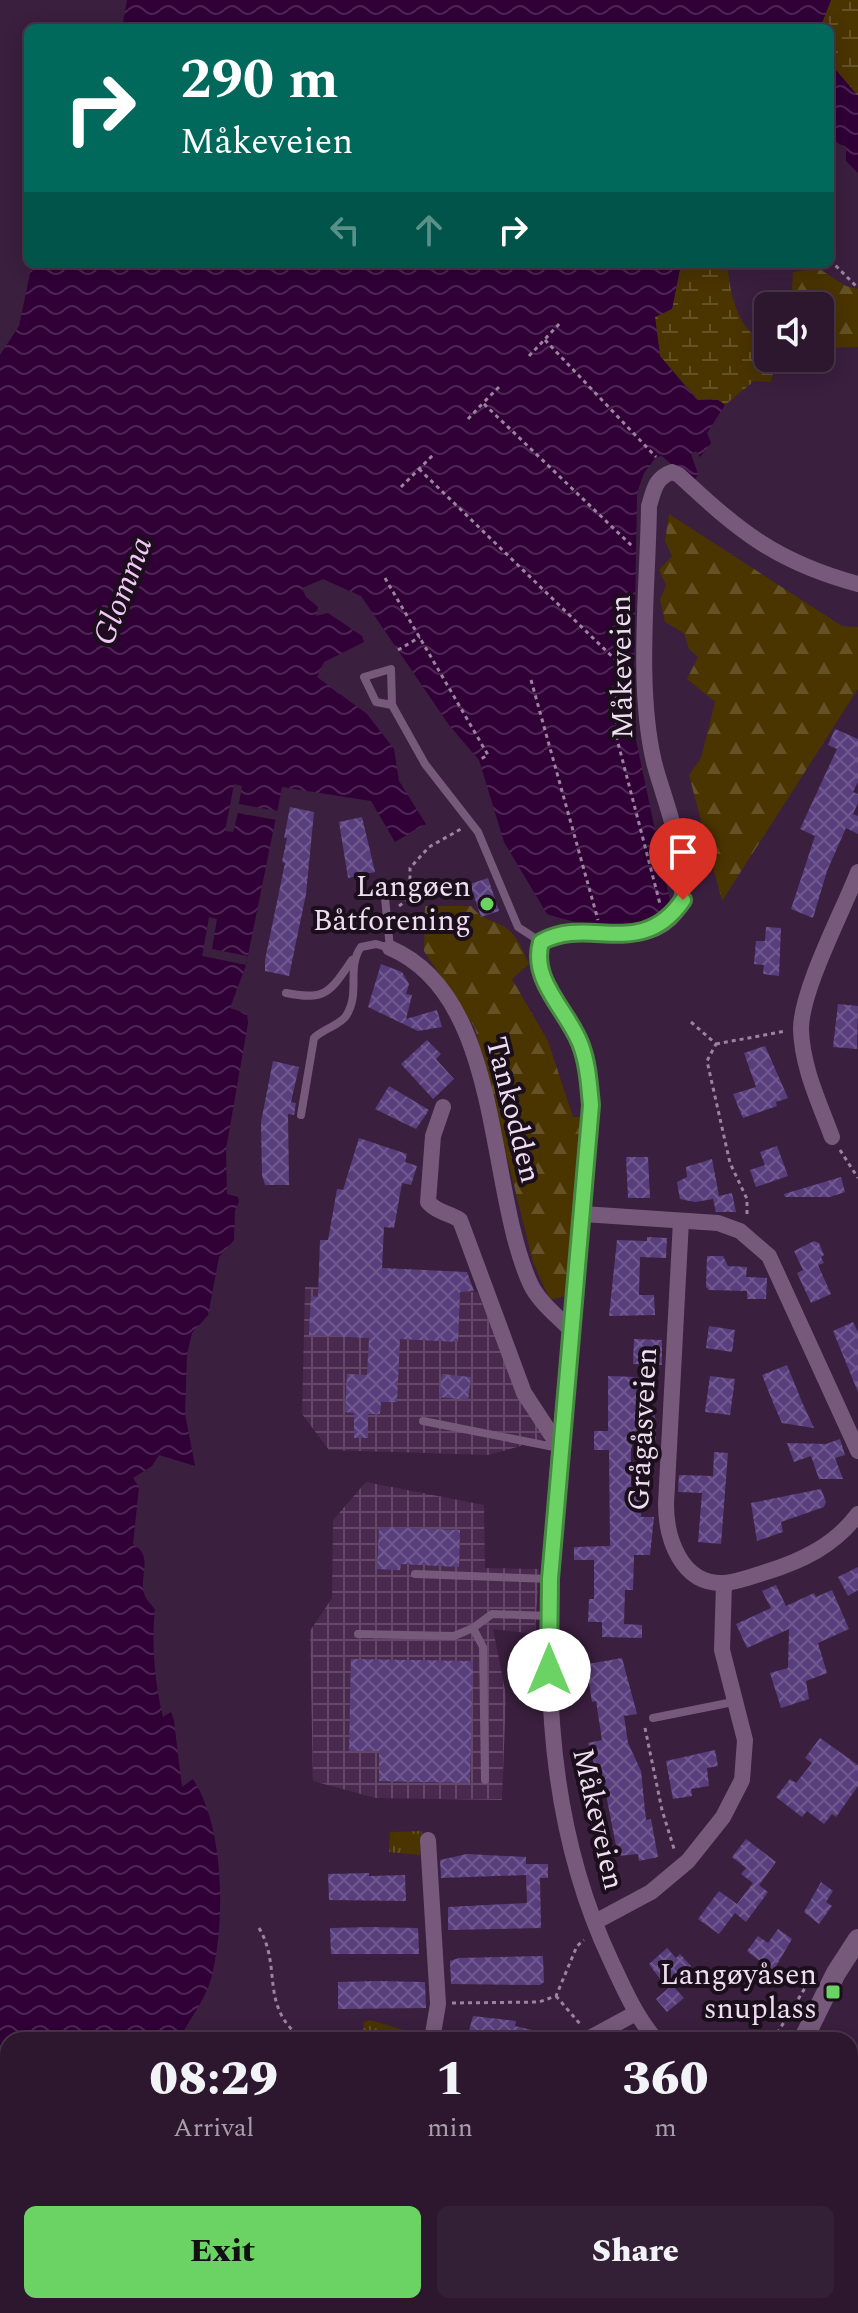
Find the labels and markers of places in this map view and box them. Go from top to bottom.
pin [649,818,717,900]
place label: Langøen Båtforening [313,864,471,944]
marker: Langøen Båtforening [478,895,496,913]
place label: Langøyåsen snuplass [660,1952,817,2032]
marker: Langøyåsen snuplass [824,1983,842,2001]

